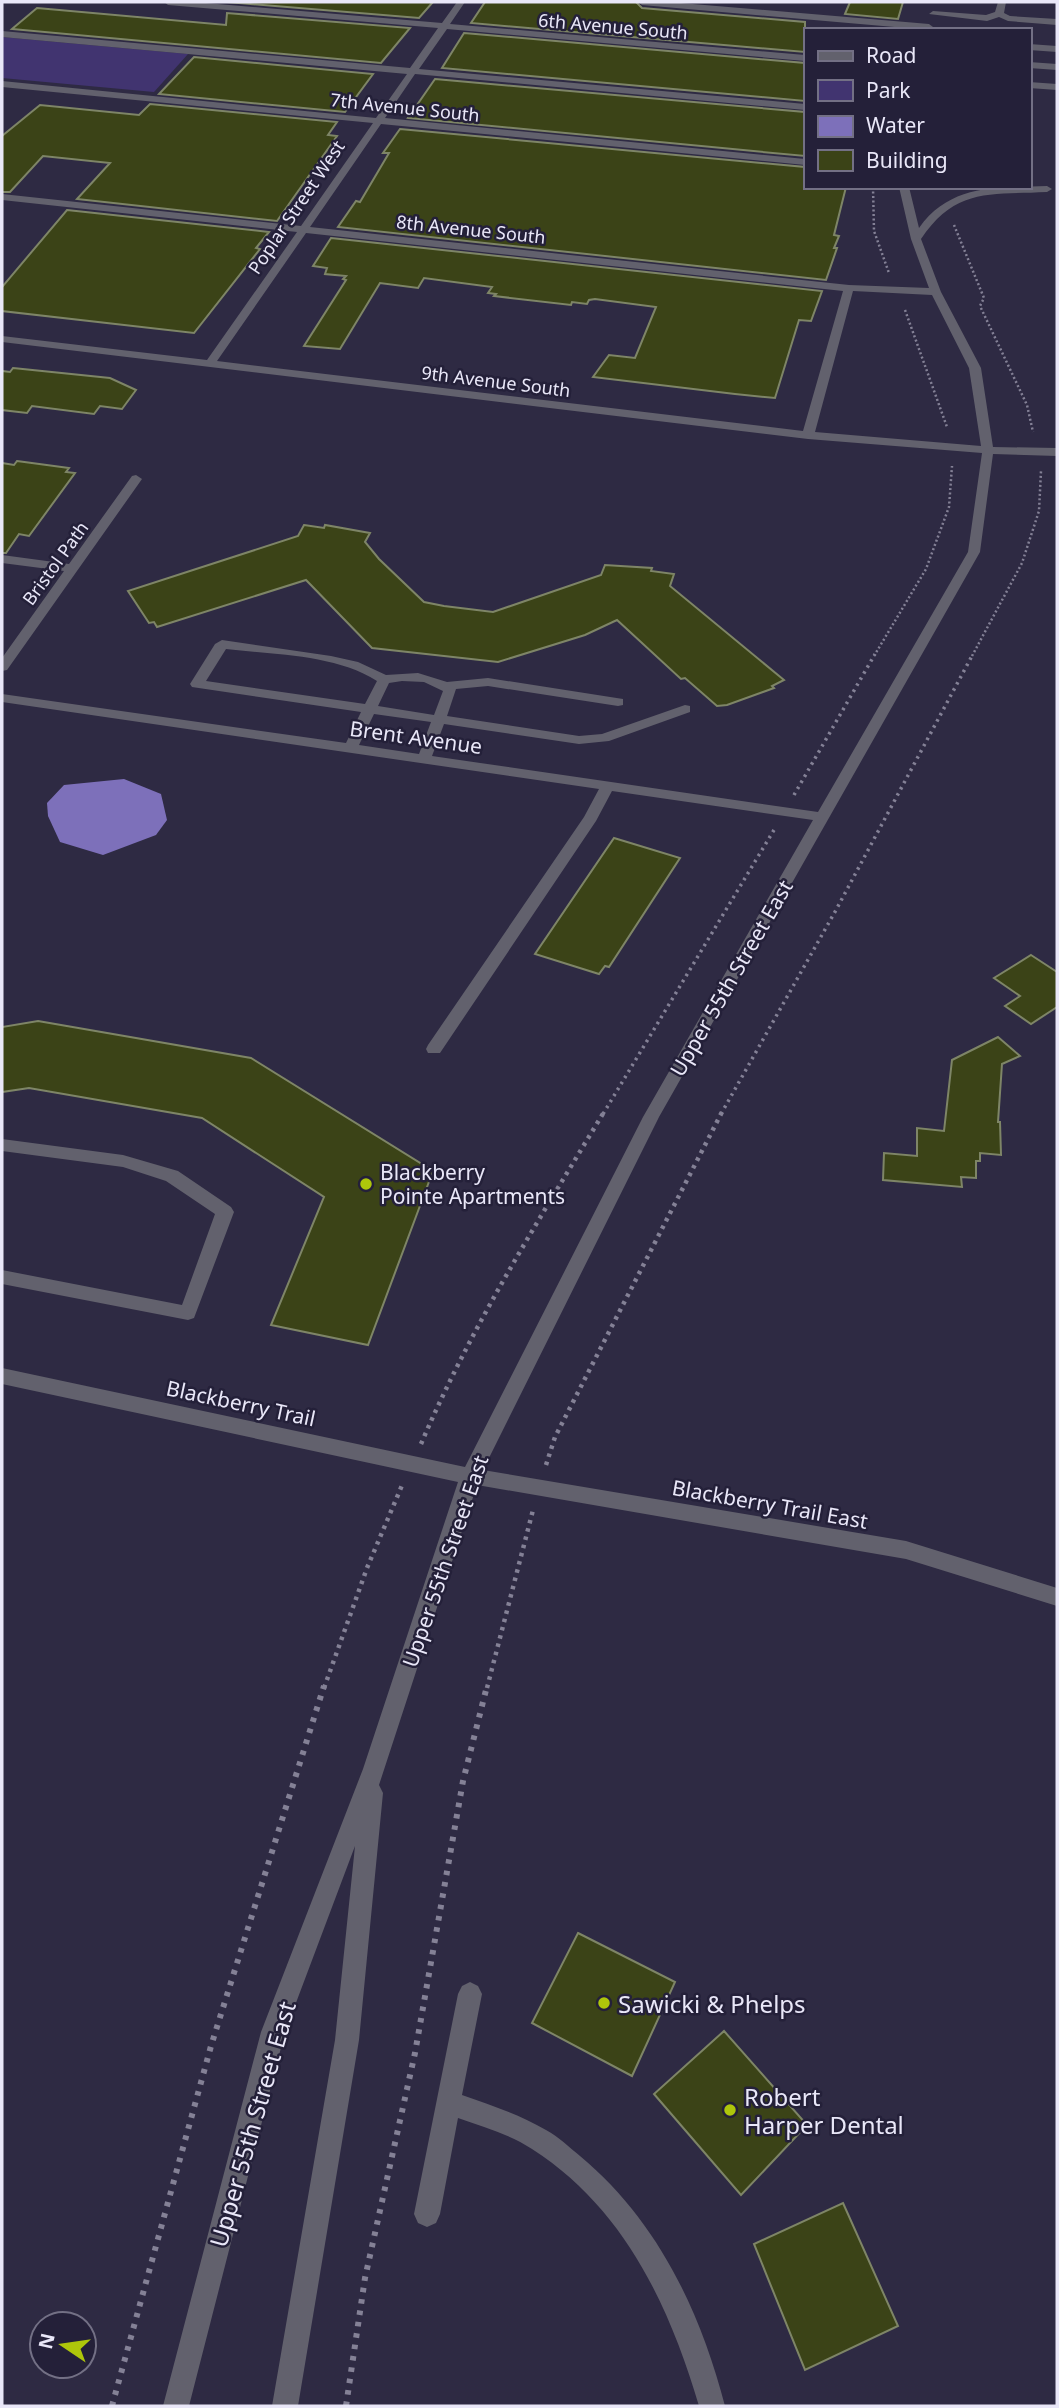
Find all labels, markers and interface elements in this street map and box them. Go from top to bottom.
street label: 6th Avenue South [537,8,689,44]
legend [804,28,1031,189]
text: Road [866,41,916,69]
text: Park [866,76,911,104]
street label: 7th Avenue South [329,87,481,127]
text: Water [866,111,925,139]
street label: Poplar Street West [242,135,350,278]
text: Building [866,146,948,174]
street label: 8th Avenue South [395,209,547,249]
street label: 9th Avenue South [420,360,572,402]
street label: Bristol Path [17,516,93,610]
street label: Brent Avenue [348,714,484,760]
street label: Upper 55th Street East [663,874,799,1081]
place label: Blackberry Pointe Apartments [380,1158,565,1210]
marker: Blackberry Pointe Apartments [358,1176,374,1192]
street label: Blackberry Trail [164,1374,318,1432]
street label: Upper 55th Street East [396,1451,495,1671]
street label: Blackberry Trail East [670,1473,871,1535]
place label: Sawicki & Phelps [618,1987,806,2020]
marker: Sawicki & Phelps [596,1995,612,2011]
street label: Upper 55th Street East [201,1997,303,2251]
place label: Robert Harper Dental [744,2080,904,2141]
marker: Robert Harper Dental [722,2102,738,2118]
north arrow [28,2310,98,2380]
text: N [32,2331,61,2352]

